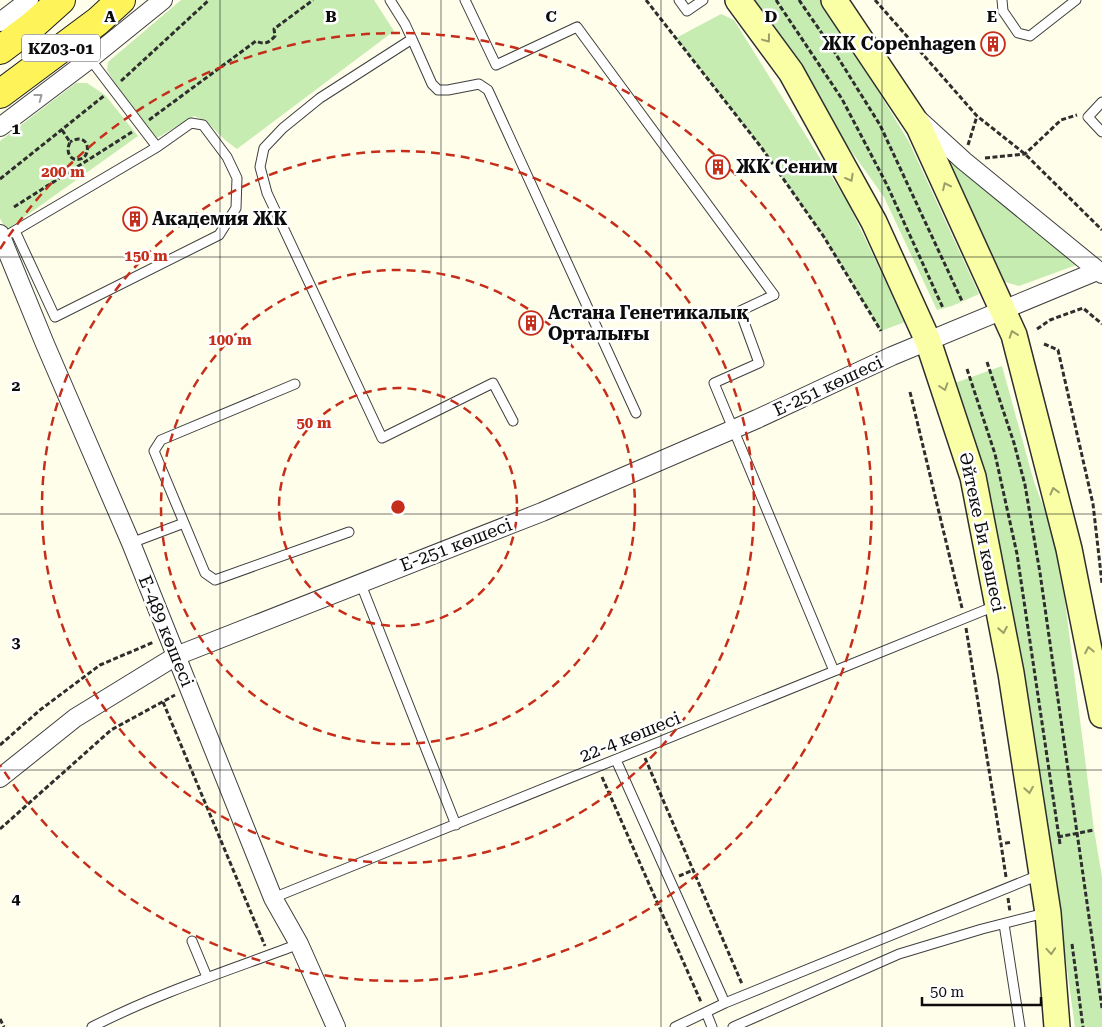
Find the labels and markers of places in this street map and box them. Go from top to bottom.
building icon: ЖК Copenhagen [980,31,1006,57]
place label: ЖК Copenhagen [822,33,976,54]
building icon: ЖК Сеним [705,154,731,180]
place label: ЖК Сеним [736,156,838,177]
building icon: Академия ЖК [122,206,148,232]
place label: Академия ЖК [152,208,287,229]
place label: Астана Генетикалық Орталығы [548,302,749,344]
building icon: Астана Генетикалық Орталығы [518,310,544,336]
centre of rings [389,498,407,516]

